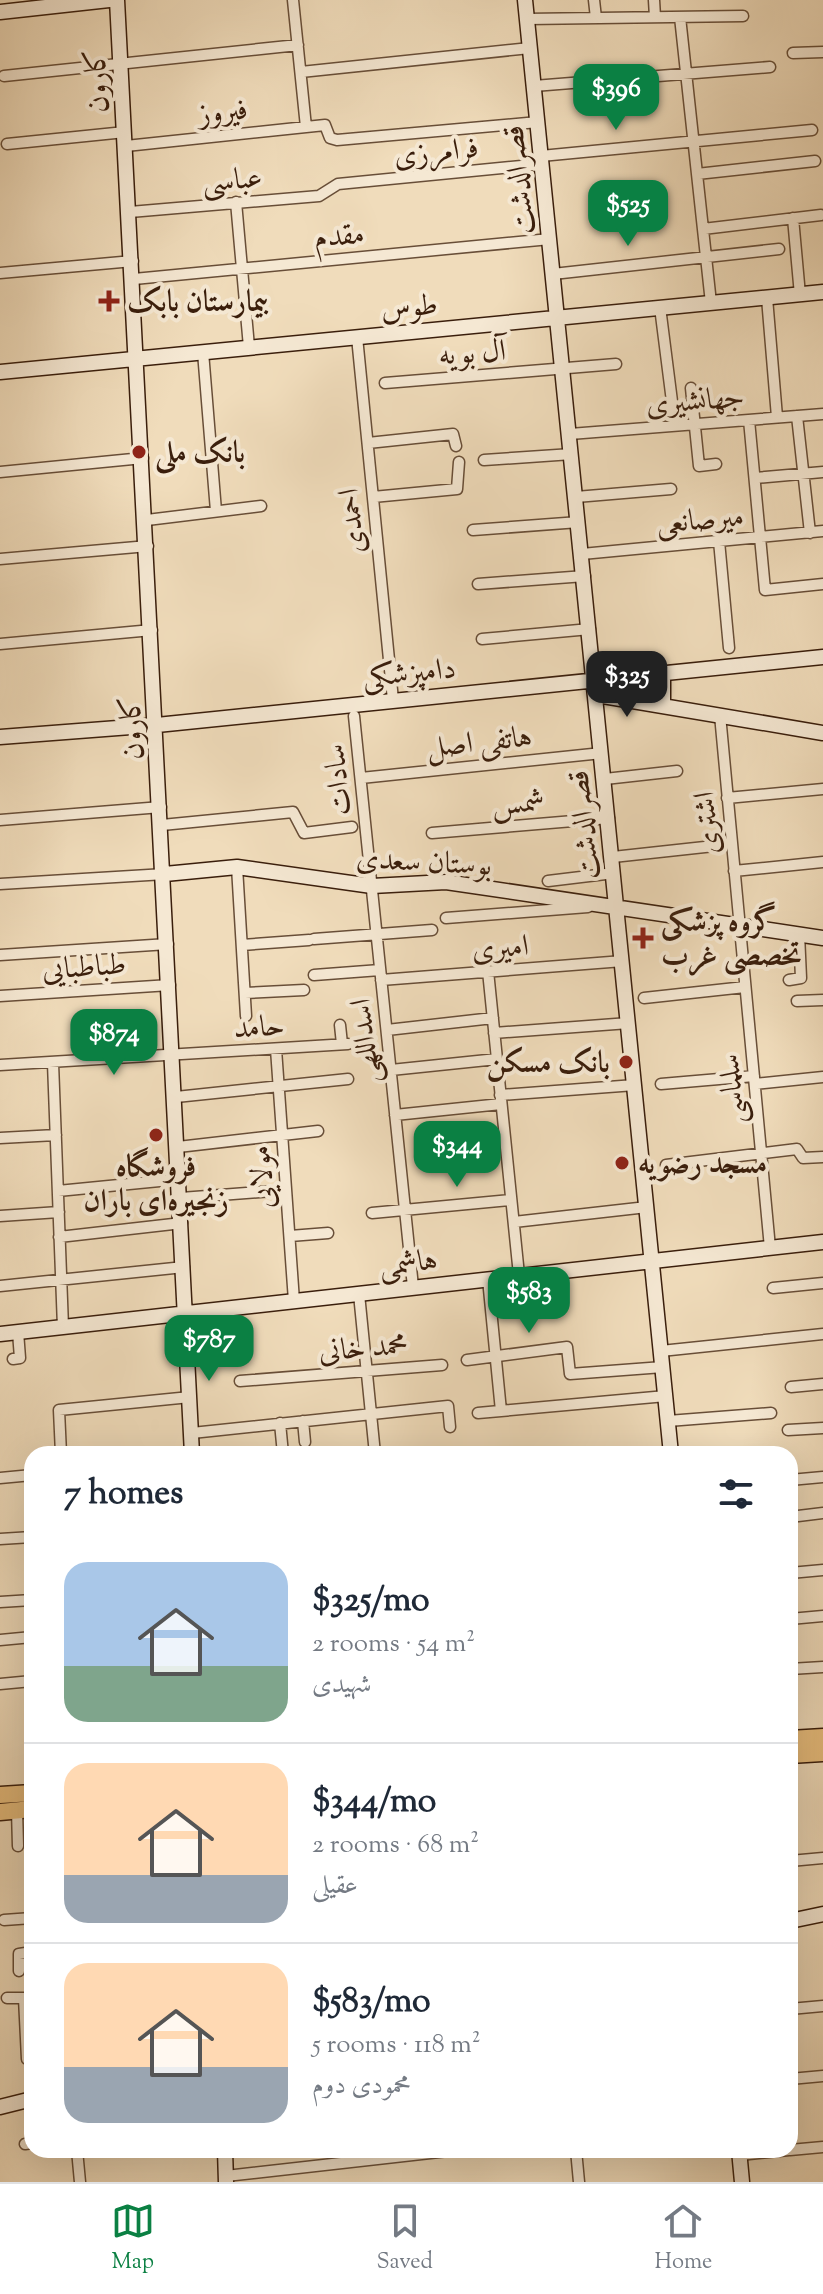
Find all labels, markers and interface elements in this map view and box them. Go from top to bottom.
street label: کارون [75,48,122,114]
pin: $396 [569,64,663,132]
text: $396 [591,71,641,108]
street label: فیروز [194,90,250,138]
street label: قصرالدشت [493,123,548,237]
street label: فرامرزی [392,128,481,179]
street label: عباسی [200,157,264,206]
pin: $525 [581,180,675,248]
text: $525 [606,187,650,224]
street label: مقدم [312,214,367,263]
place label: بیمارستان بابک [127,282,268,325]
street label: طوس [379,285,440,332]
marker: بیمارستان بابک [98,290,120,312]
street label: آل بویه [437,330,511,378]
street label: جهانشیری [644,377,746,428]
place label: بانک ملی [154,433,245,476]
marker: بانک ملی [130,443,148,461]
street label: احمدی [329,486,378,556]
street label: میرصانعی [654,496,746,547]
street label: دامپزشکی [360,648,458,701]
pin: $325 [580,651,674,719]
text: $325 [604,658,650,695]
street label: کارون [110,695,157,761]
street label: هاتفی اصل [424,717,534,770]
street label: سادات [314,742,365,818]
street label: قصرالدشت [558,768,613,882]
street label: شمس [490,781,547,828]
street label: اشتری [684,790,733,856]
street label: بوستان سعدی [355,838,493,889]
place label: گروه پزشکی تخصصی غرب [661,901,802,979]
street label: امیری [470,926,531,973]
marker: گروه پزشکی تخصصی غرب [632,927,654,949]
street label: طباطبایی [41,944,128,993]
street label: اسداللهی [341,996,392,1085]
street label: حامد [232,1005,286,1052]
pin: $874 [67,1009,161,1077]
text: $874 [88,1016,140,1053]
place label: بانک مسکن [487,1043,610,1086]
street label: سلماسی [709,1052,758,1126]
marker: بانک مسکن [617,1053,635,1071]
pin: $344 [410,1121,504,1189]
marker: فروشگاه زنجیره‌ای باران [147,1126,165,1144]
text: $344 [432,1128,482,1165]
street label: مولایی [240,1144,287,1210]
place label: مسجد رضویه [638,1144,767,1187]
place label: فروشگاه زنجیره‌ای باران [83,1146,229,1224]
marker: مسجد رضویه [613,1154,631,1172]
street label: هاشمی [376,1240,440,1289]
pin: $583 [482,1267,576,1335]
text: $583 [506,1274,552,1311]
pin: $787 [162,1315,256,1383]
text: $787 [183,1322,235,1359]
street label: محمد خانی [317,1324,410,1375]
text: 7 homes [64,1470,183,1519]
icon: filters [714,1472,758,1516]
text: $325/mo [312,1577,430,1626]
icon: home [128,1594,224,1690]
text: 2 rooms · 54 m² [312,1626,475,1663]
text: شهیدی [312,1667,371,1704]
text: $344/mo [312,1778,436,1827]
icon: home [128,1795,224,1891]
text: 2 rooms · 68 m² [312,1827,479,1864]
text: عقیلی [312,1868,358,1905]
text: $583/mo [312,1978,431,2027]
icon: home [128,1995,224,2091]
text: 5 rooms · 118 m² [312,2027,480,2064]
text: محمودی دوم [312,2068,411,2105]
tab: Map [111,2199,155,2279]
tab: Saved [376,2199,433,2279]
tab: Home [655,2199,712,2279]

